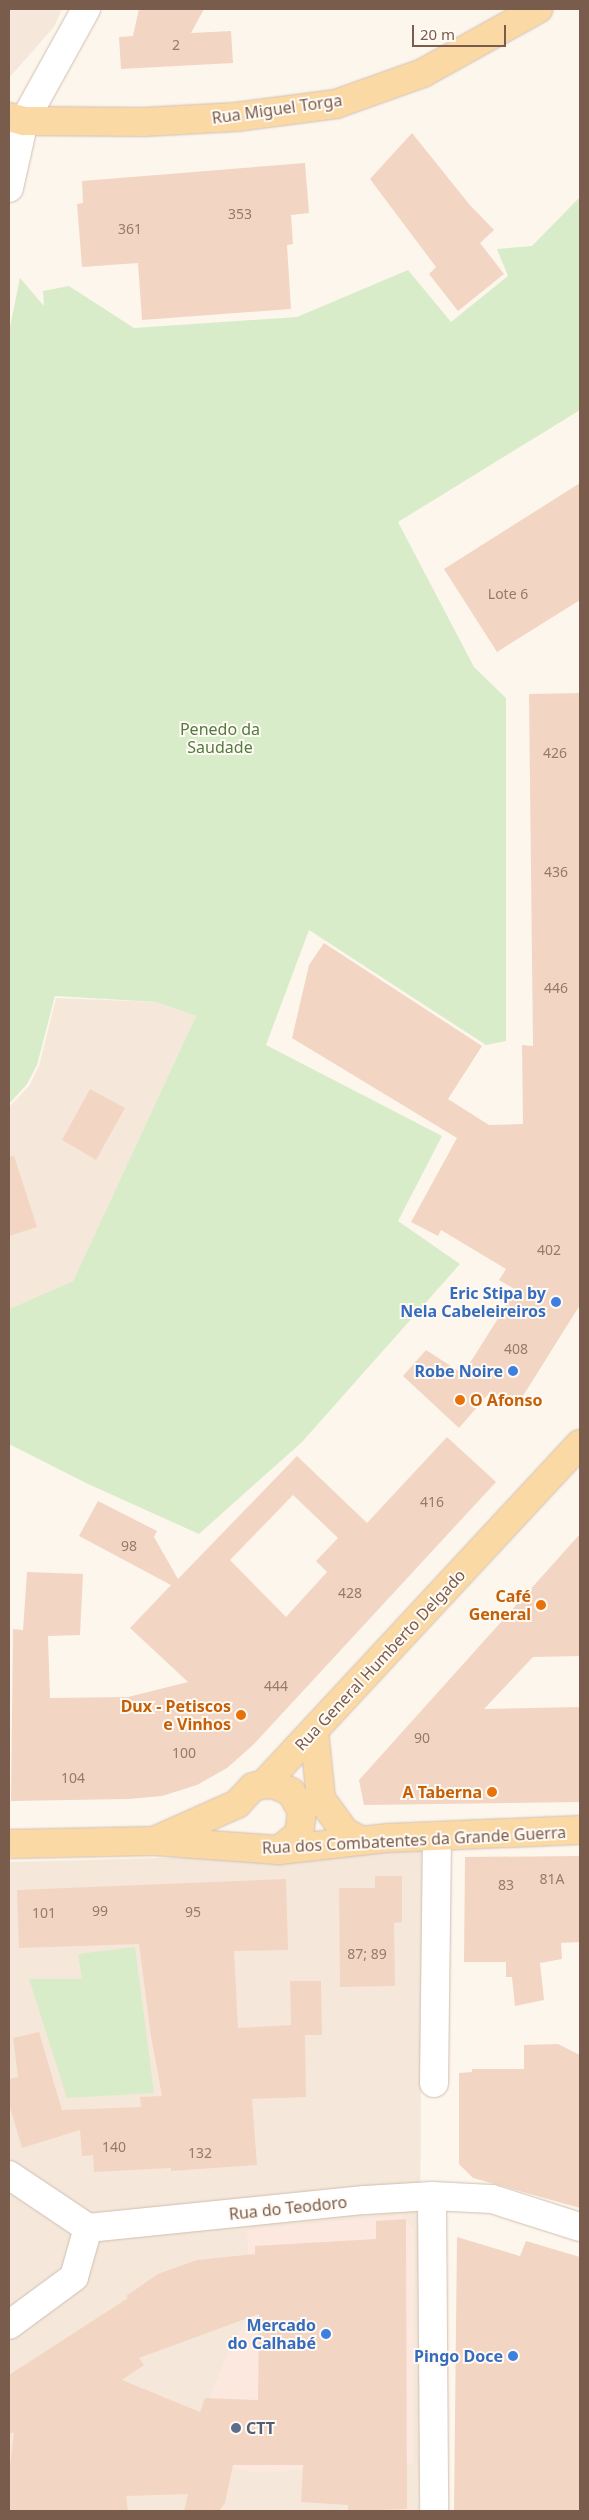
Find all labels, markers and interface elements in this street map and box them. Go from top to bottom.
scale bar [414,15,508,47]
text: 20 m [420,24,455,44]
house number: 2 [172,37,180,53]
street label: Rua Miguel Torga [211,90,343,128]
house number: 353 [228,206,252,222]
house number: 361 [118,221,142,237]
house number: Lote 6 [488,586,528,602]
park label: Penedo da Saudade [180,719,260,757]
house number: 426 [543,745,567,761]
house number: 436 [544,864,568,880]
house number: 446 [544,980,568,996]
house number: 402 [537,1242,561,1258]
place label: Eric Stipa by Nela Cabeleireiros [400,1283,546,1321]
marker: Eric Stipa by Nela Cabeleireiros [550,1296,562,1308]
house number: 408 [504,1341,528,1357]
place label: Robe Noire [415,1361,503,1381]
marker: Robe Noire [507,1365,519,1377]
place label: O Afonso [470,1390,543,1410]
marker: O Afonso [454,1394,466,1406]
house number: 416 [420,1494,444,1510]
house number: 98 [121,1538,137,1554]
street label: Rua General Humberto Delgado [291,1565,469,1755]
house number: 428 [338,1585,362,1601]
place label: Café General [469,1586,531,1624]
marker: Café General [535,1599,547,1611]
house number: 444 [264,1678,288,1694]
place label: Dux - Petiscos e Vinhos [121,1696,231,1734]
marker: Dux - Petiscos e Vinhos [235,1709,247,1721]
house number: 90 [414,1730,430,1746]
house number: 100 [172,1745,196,1761]
house number: 104 [61,1770,85,1786]
place label: A Taberna [402,1782,482,1802]
marker: A Taberna [486,1786,498,1798]
street label: Rua dos Combatentes da Grande Guerra [261,1822,567,1858]
house number: 81A [540,1871,564,1887]
house number: 83 [498,1877,514,1893]
house number: 99 [92,1903,108,1919]
house number: 95 [185,1904,201,1920]
house number: 101 [32,1905,56,1921]
house number: 87; 89 [347,1946,387,1962]
house number: 140 [102,2139,126,2155]
house number: 132 [188,2145,212,2161]
street label: Rua do Teodoro [228,2192,348,2224]
place label: Mercado do Calhabé [227,2315,316,2353]
marker: Mercado do Calhabé [320,2328,332,2340]
place label: Pingo Doce [414,2346,503,2366]
marker: Pingo Doce [507,2350,519,2362]
place label: CTT [246,2418,275,2438]
marker: CTT [230,2422,242,2434]

